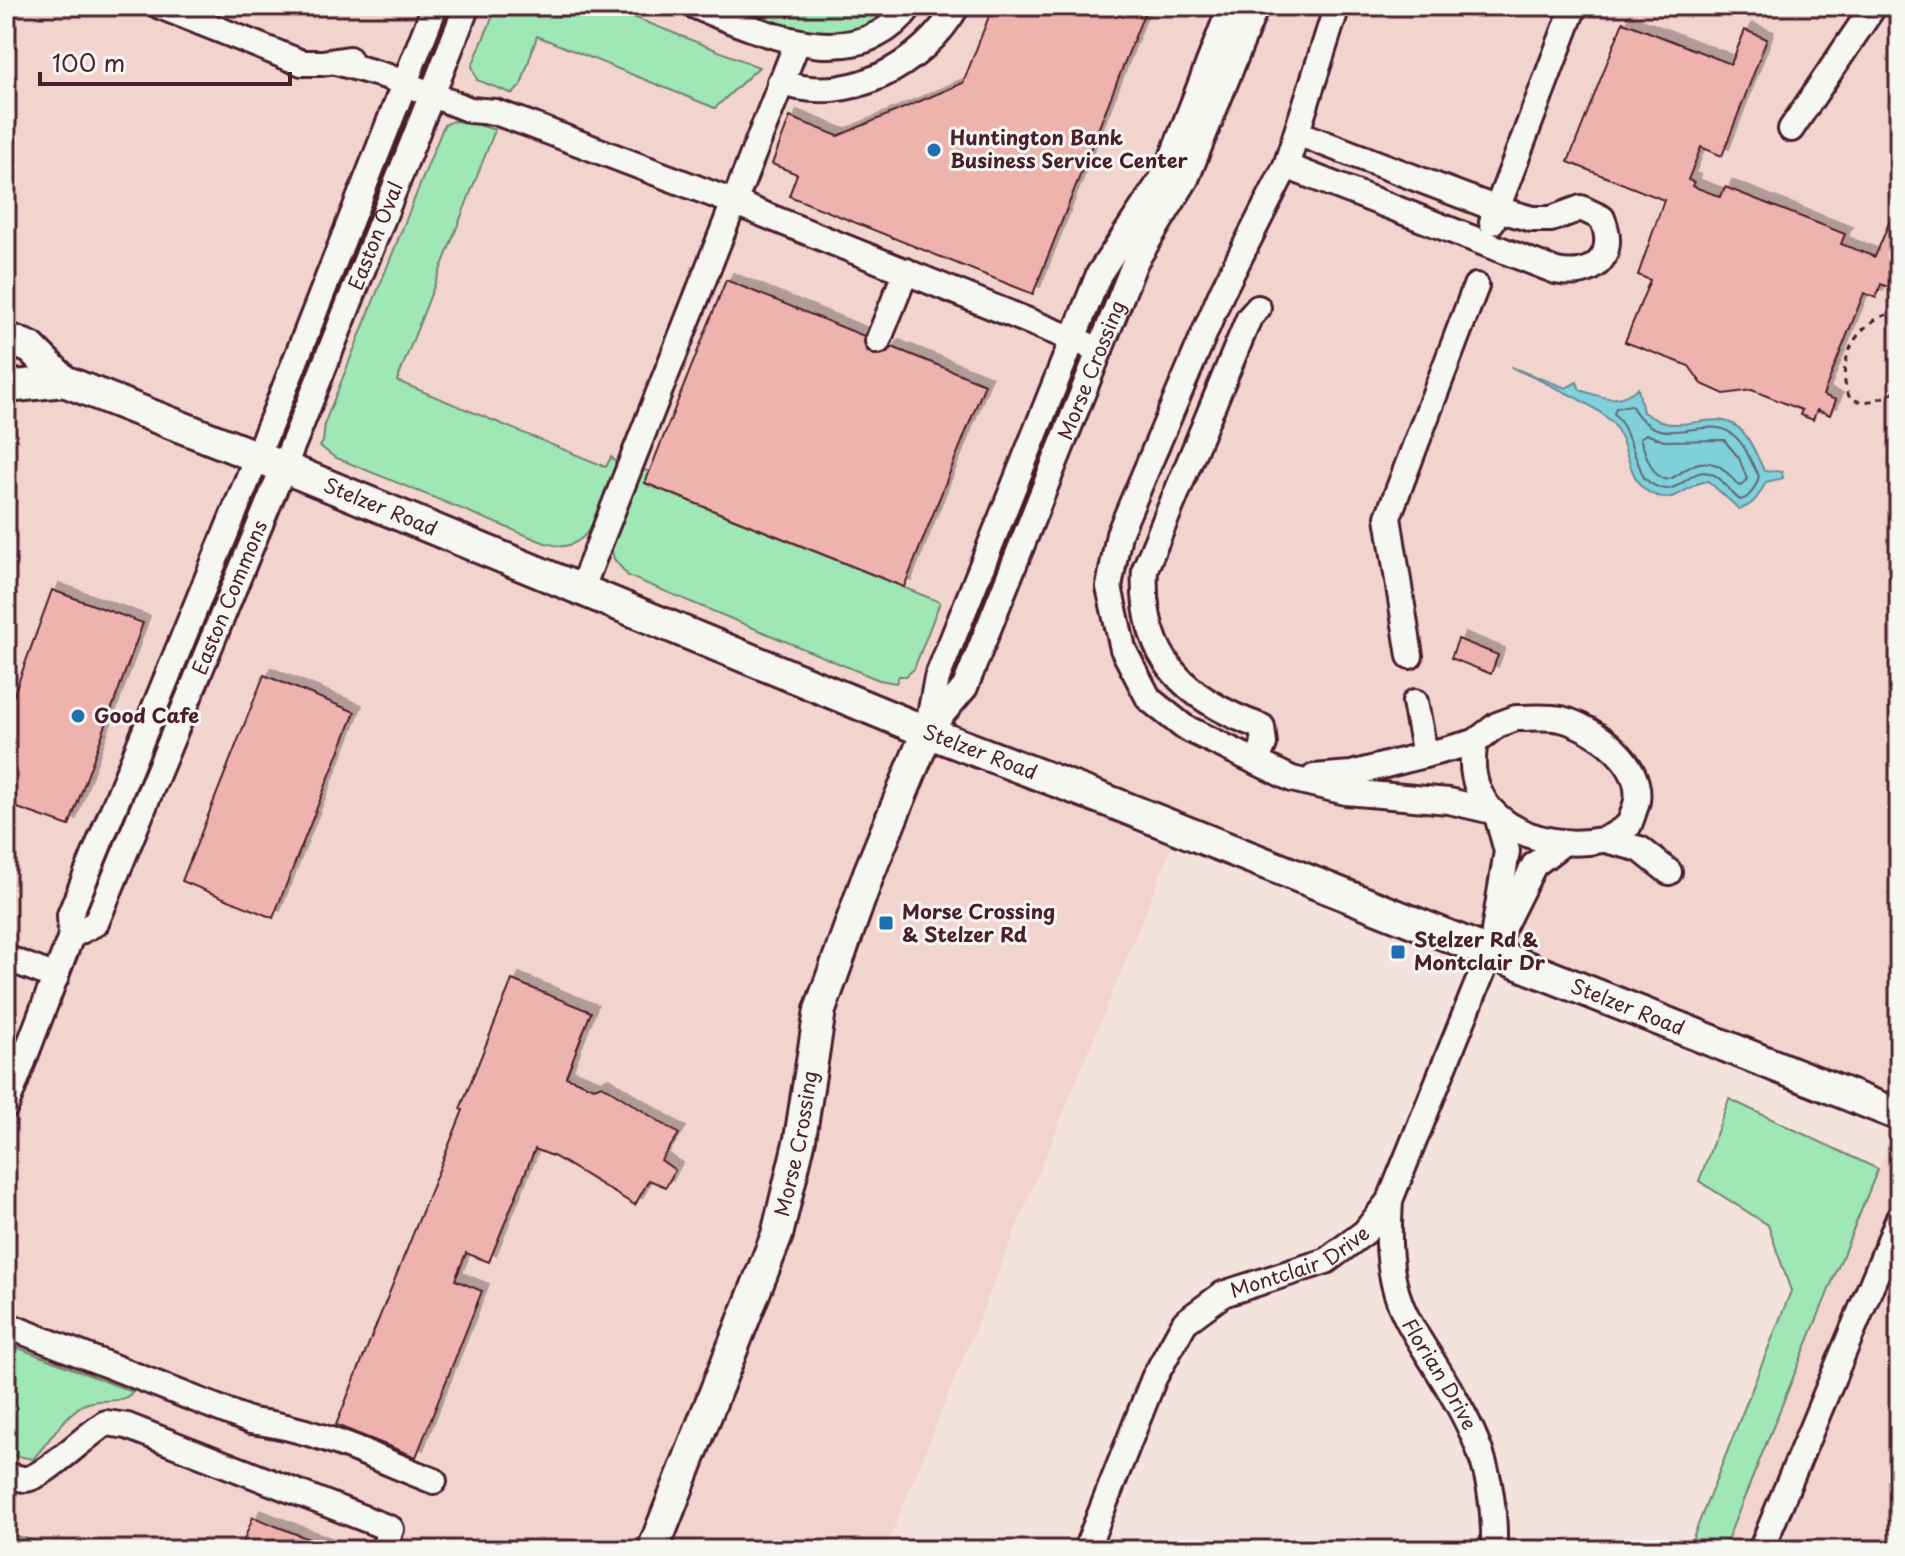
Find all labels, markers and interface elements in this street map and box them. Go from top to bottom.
scale bar [40,36,290,86]
text: 100 m [52,44,125,80]
place label: Huntington Bank Business Service Center [950,122,1189,175]
marker: Huntington Bank Business Service Center [925,141,943,159]
street label: Easton Oval [340,177,410,294]
street label: Morse Crossing [1049,296,1132,444]
street label: Stelzer Road [319,469,442,543]
street label: Easton Commons [184,515,274,679]
place label: Good Cafe [94,700,199,730]
marker: Good Cafe [69,707,87,725]
street label: Stelzer Road [919,716,1042,787]
place label: Morse Crossing & Stelzer Rd [902,896,1055,949]
marker: Morse Crossing & Stelzer Rd [877,914,895,932]
place label: Stelzer Rd & Montclair Dr [1414,924,1546,977]
marker: Stelzer Rd & Montclair Dr [1389,943,1407,961]
street label: Stelzer Road [1567,970,1689,1042]
street label: Morse Crossing [766,1069,824,1219]
street label: Montclair Drive [1226,1218,1376,1305]
street label: Florian Drive [1395,1313,1485,1435]

